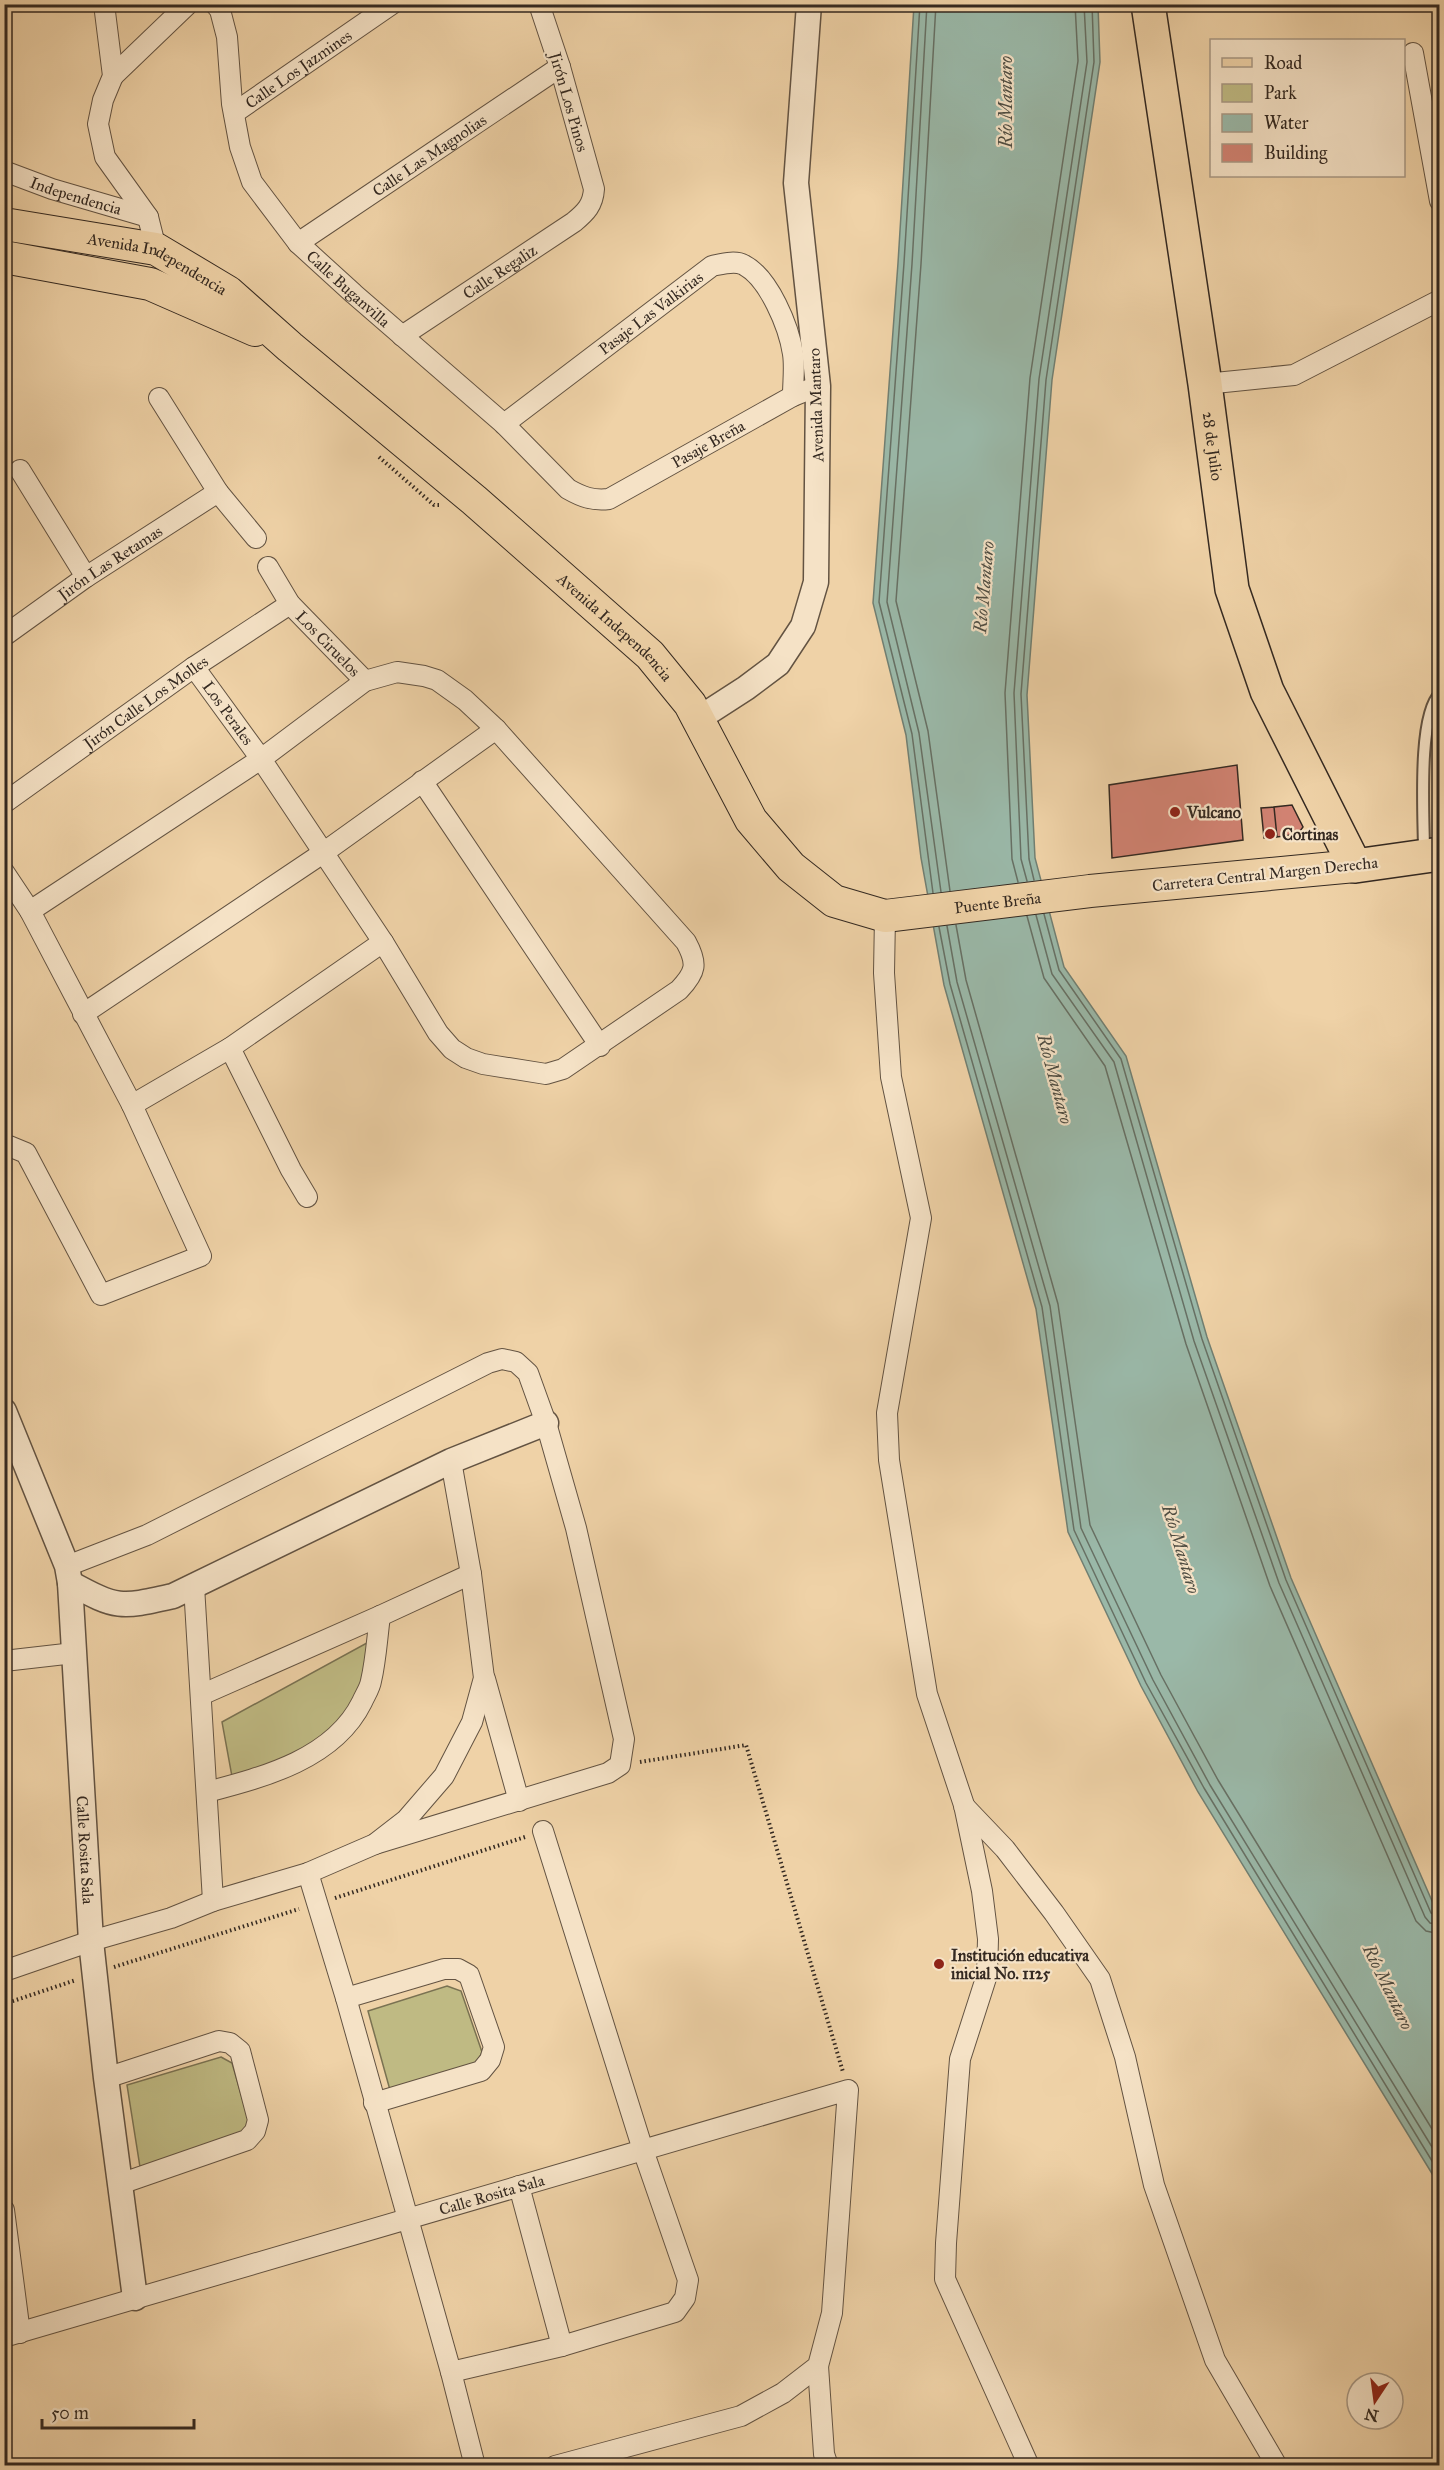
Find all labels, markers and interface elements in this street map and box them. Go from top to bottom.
street label: Calle Los Jazmines [241,25,355,112]
legend [1210,39,1405,177]
street label: Jirón Los Pinos [544,48,592,154]
text: Road [1264,52,1302,74]
water label: Río Mantaro [995,56,1017,149]
text: Park [1264,82,1297,104]
street label: Calle Las Magnolias [369,110,490,200]
text: Water [1264,112,1309,134]
text: Building [1264,142,1328,165]
street label: Independencia [27,172,124,218]
street label: Avenida Independencia [85,228,231,299]
street label: Calle Regaliz [459,240,541,303]
street label: Calle Buganvilla [303,246,394,331]
street label: Pasaje Las Valkirias [595,267,707,358]
street label: Avenida Mantaro [805,348,828,463]
street label: 28 de Julio [1199,411,1227,482]
street label: Pasaje Breña [668,415,748,472]
street label: Jirón Las Retamas [52,521,166,606]
water label: Río Mantaro [969,540,999,635]
street label: Avenida Independencia [553,568,677,685]
street label: Los Ciruelos [292,607,365,680]
street label: Jirón Calle Los Molles [78,651,211,755]
street label: Los Perales [198,677,258,749]
place label: Vulcano [1186,803,1241,822]
marker: Vulcano [1168,805,1182,819]
place label: Cortinas [1282,825,1339,844]
marker: Cortinas [1263,827,1277,841]
street label: Carretera Central Margen Derecha [1151,853,1379,896]
street label: Puente Breña [953,888,1042,917]
water label: Río Mantaro [1032,1031,1078,1127]
water label: Río Mantaro [1157,1501,1205,1596]
street label: Calle Rosita Sala [73,1795,98,1905]
water label: Río Mantaro [1357,1940,1418,2033]
place label: Institución educativa inicial No. 1125 [951,1946,1090,1983]
marker: Institución educativa inicial No. 1125 [932,1957,946,1971]
street label: Calle Rosita Sala [437,2170,547,2219]
north arrow [1345,2371,1405,2431]
scale bar [42,2392,194,2430]
text: 50 m [51,2402,89,2424]
text: N [1363,2404,1380,2426]

